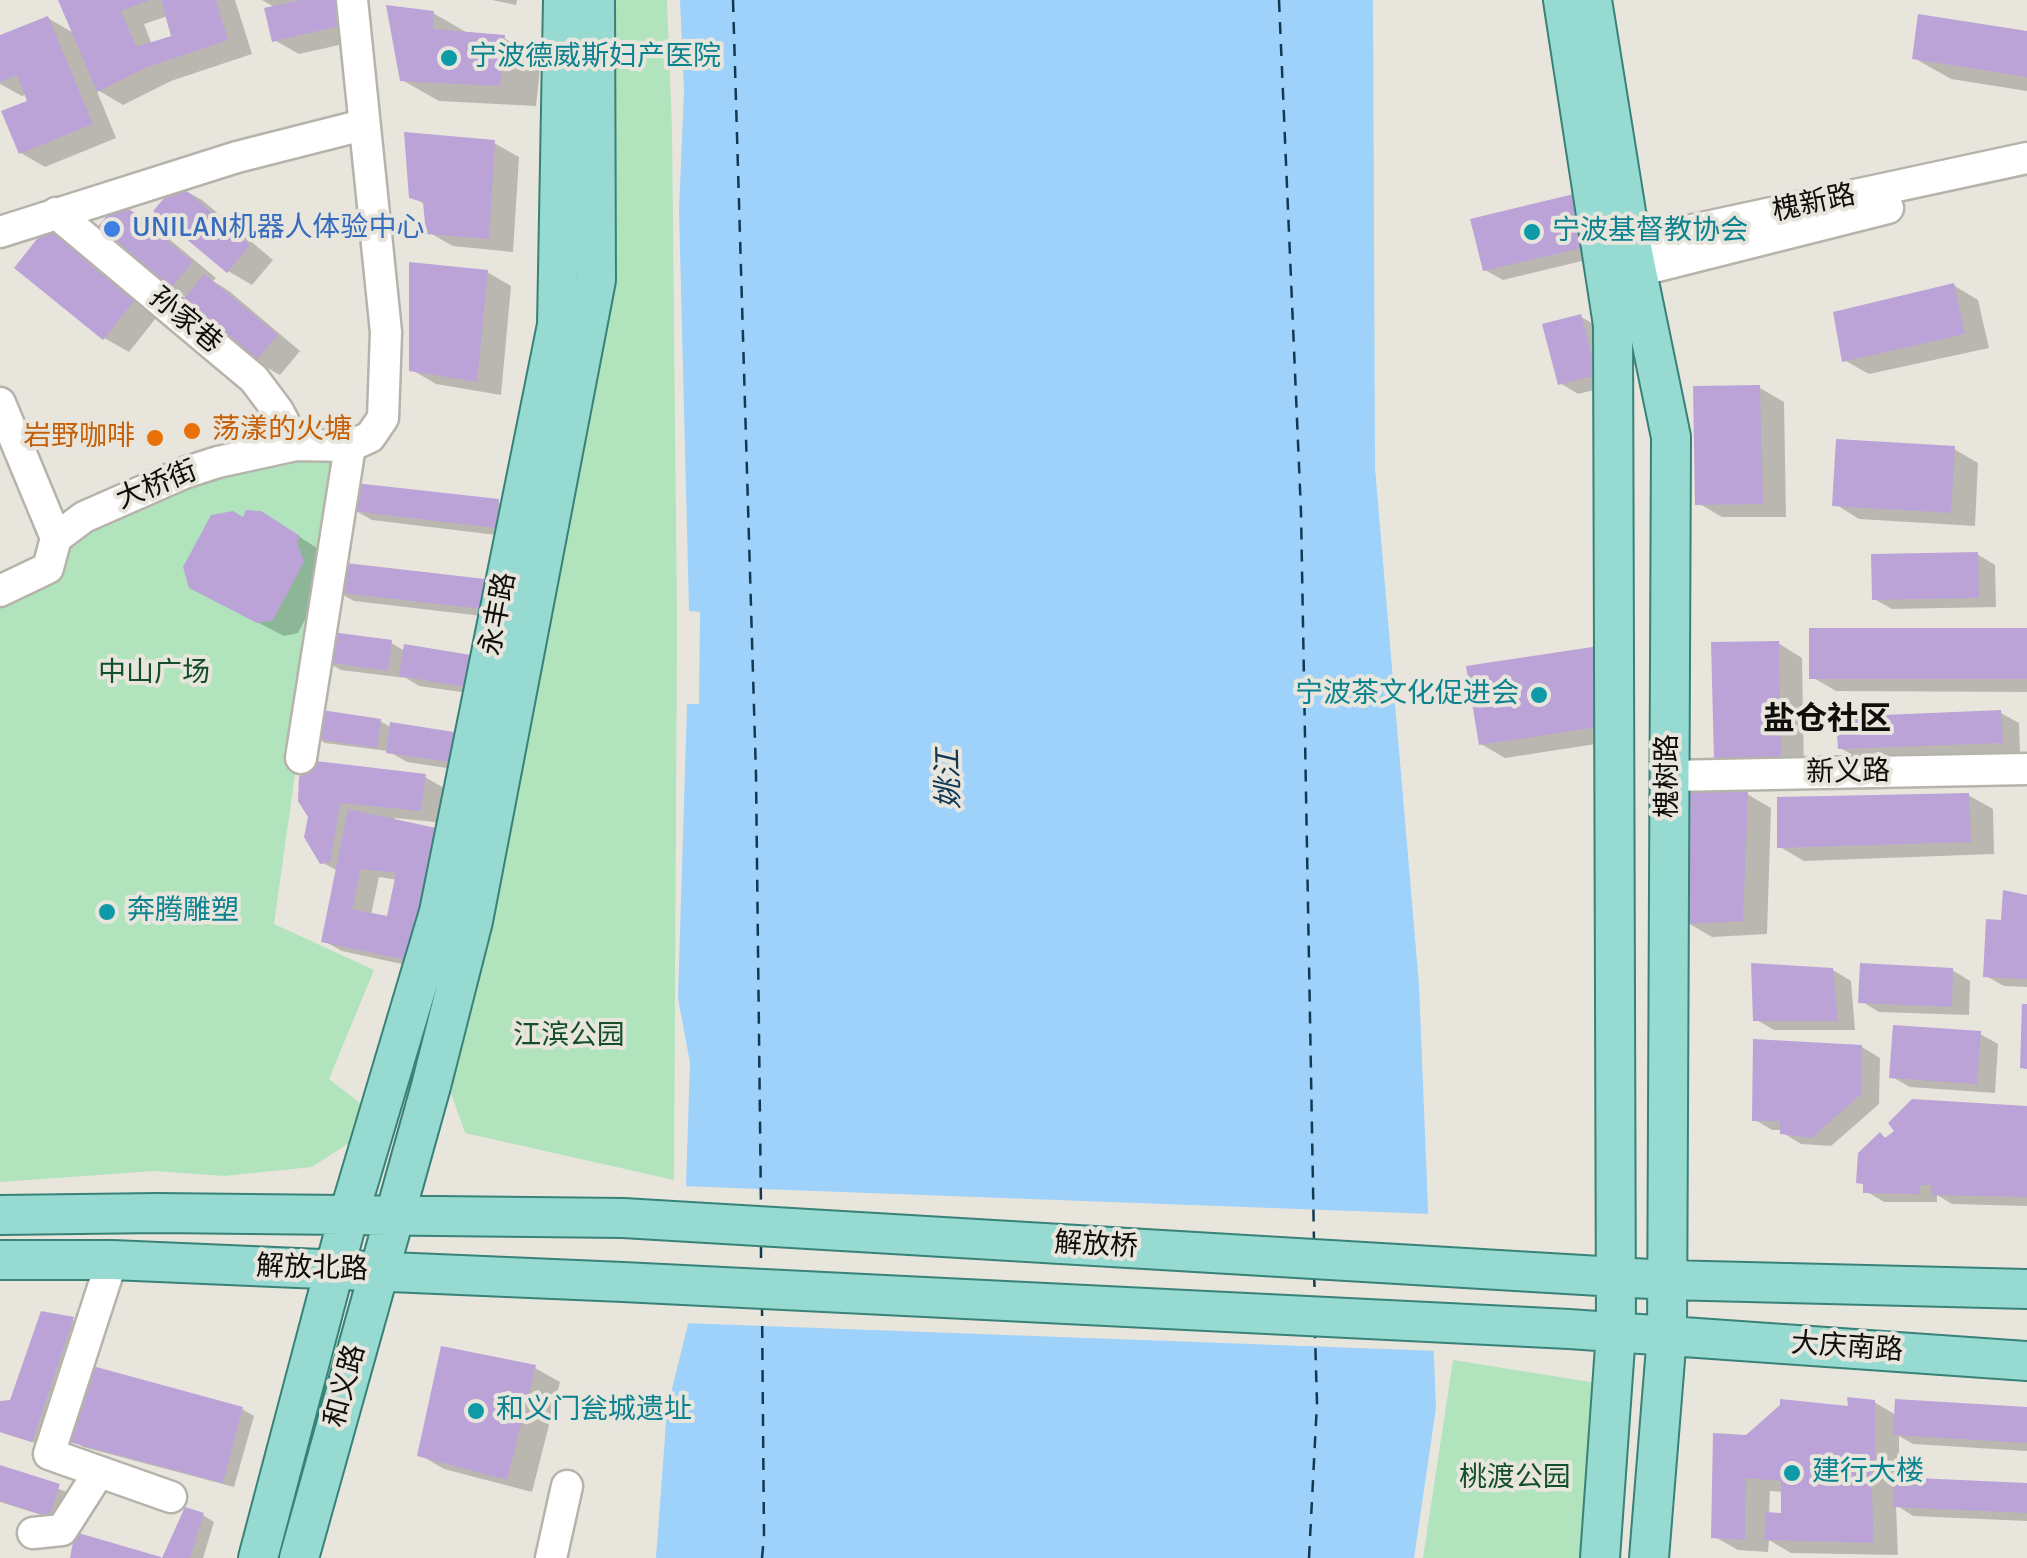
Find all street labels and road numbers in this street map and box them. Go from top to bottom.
street label: 槐新路 [1769,179,1859,229]
street label: 孙家巷 [142,281,228,361]
street label: 大桥街 [112,455,202,517]
street label: 永丰路 [474,570,524,658]
street label: 槐树路 [1652,734,1686,818]
street label: 新义路 [1806,755,1890,791]
street label: 解放桥 [1053,1227,1139,1265]
street label: 解放北路 [255,1250,369,1288]
street label: 大庆南路 [1790,1327,1904,1369]
street label: 和义路 [319,1341,373,1431]

